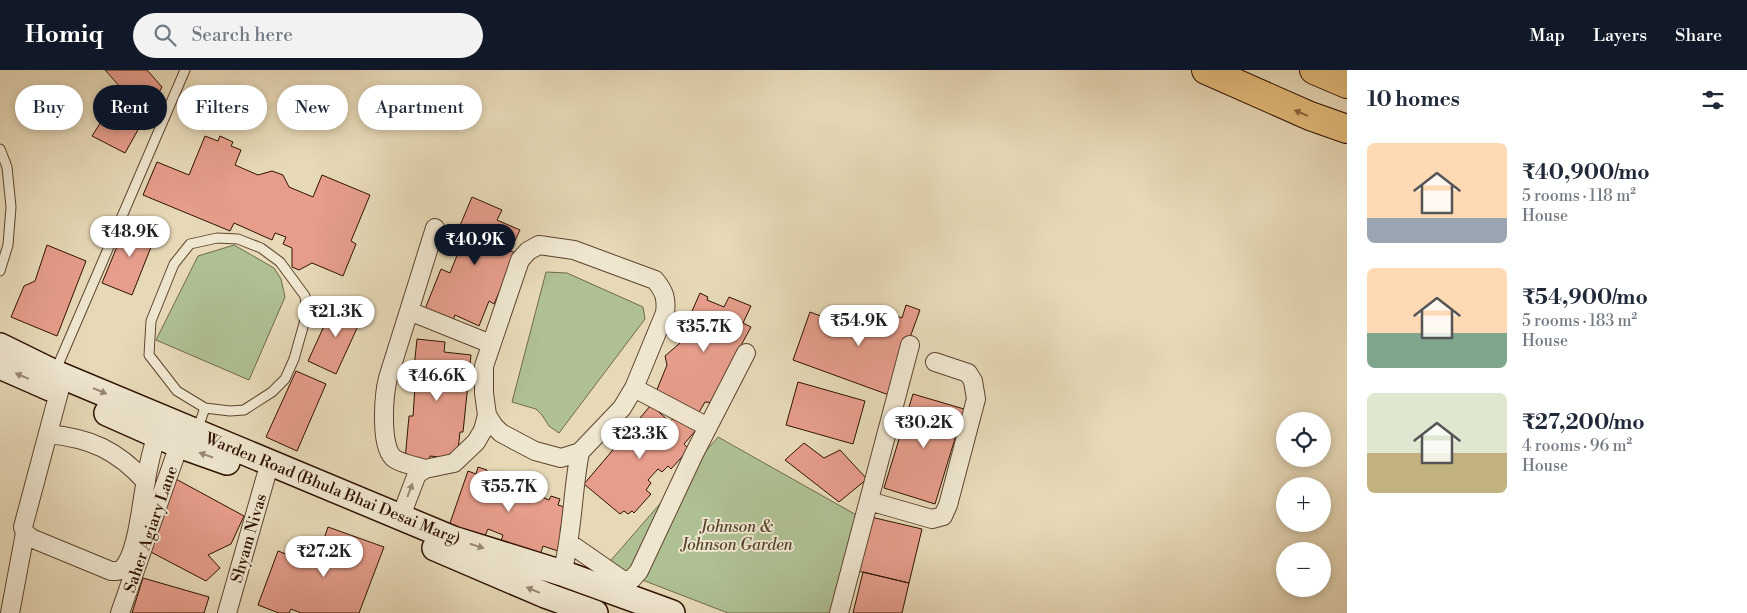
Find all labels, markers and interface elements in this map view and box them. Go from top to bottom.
search box [133,13,483,58]
text: Homiq [25,20,103,50]
icon: search [151,21,179,49]
text: Search here [191,23,293,47]
text: Map [1530,24,1565,47]
text: Layers [1593,24,1647,47]
text: Share [1675,24,1722,47]
chip: Buy [15,85,83,130]
chip: Rent [93,85,167,130]
chip: Filters [177,85,267,130]
chip: New [277,85,348,130]
chip: Apartment [358,85,482,130]
icon: filters [1699,86,1727,114]
text: 10 homes [1367,87,1460,113]
one-way arrow [1294,108,1308,116]
text: ₹40,900/mo [1522,160,1650,186]
icon: home [1407,163,1467,223]
text: 5 rooms · 118 m² [1522,186,1636,206]
text: House [1522,206,1568,226]
pin: ₹48.9K [89,216,171,258]
text: ₹48.9K [101,222,159,242]
pin: ₹40.9K [434,224,516,266]
text: ₹40.9K [445,230,505,250]
text: ₹54,900/mo [1522,285,1648,311]
icon: home [1407,288,1467,348]
pin: ₹21.3K [295,296,377,338]
text: ₹21.3K [309,302,363,322]
pin: ₹54.9K [818,304,900,347]
pin: ₹35.7K [663,310,745,353]
text: ₹54.9K [830,311,888,331]
text: 5 rooms · 183 m² [1522,311,1637,331]
text: ₹35.7K [676,317,732,337]
text: House [1522,331,1568,351]
pin: ₹46.6K [396,360,478,402]
text: ₹46.6K [408,366,466,386]
one-way arrow [15,372,29,380]
one-way arrow [93,388,107,396]
pin: ₹30.2K [883,406,965,449]
text: ₹27,200/mo [1522,410,1645,436]
map controls [1276,412,1331,597]
button: locate [1276,412,1331,467]
text: ₹30.2K [895,413,953,433]
icon: home [1407,413,1467,473]
pin: ₹23.3K [599,418,681,460]
text: ₹23.3K [612,424,668,444]
street label: Warden Road (Bhula Bhai Desai Marg) [201,428,463,549]
text: 4 rooms · 96 m² [1522,436,1632,456]
one-way arrow [198,451,213,459]
text: House [1522,456,1568,476]
street label: Saher Agiary Lane [120,463,182,595]
pin: ₹55.7K [468,470,550,513]
text: ₹55.7K [481,477,537,497]
button: + [1276,477,1331,532]
one-way arrow [407,483,414,498]
street label: Shyam Nivas [227,491,271,585]
park label: Johnson & Johnson Garden [679,517,794,555]
pin: ₹27.2K [283,536,365,578]
text: ₹27.2K [296,542,352,562]
button: − [1276,542,1331,597]
one-way arrow [469,543,484,551]
one-way arrow [526,585,540,593]

